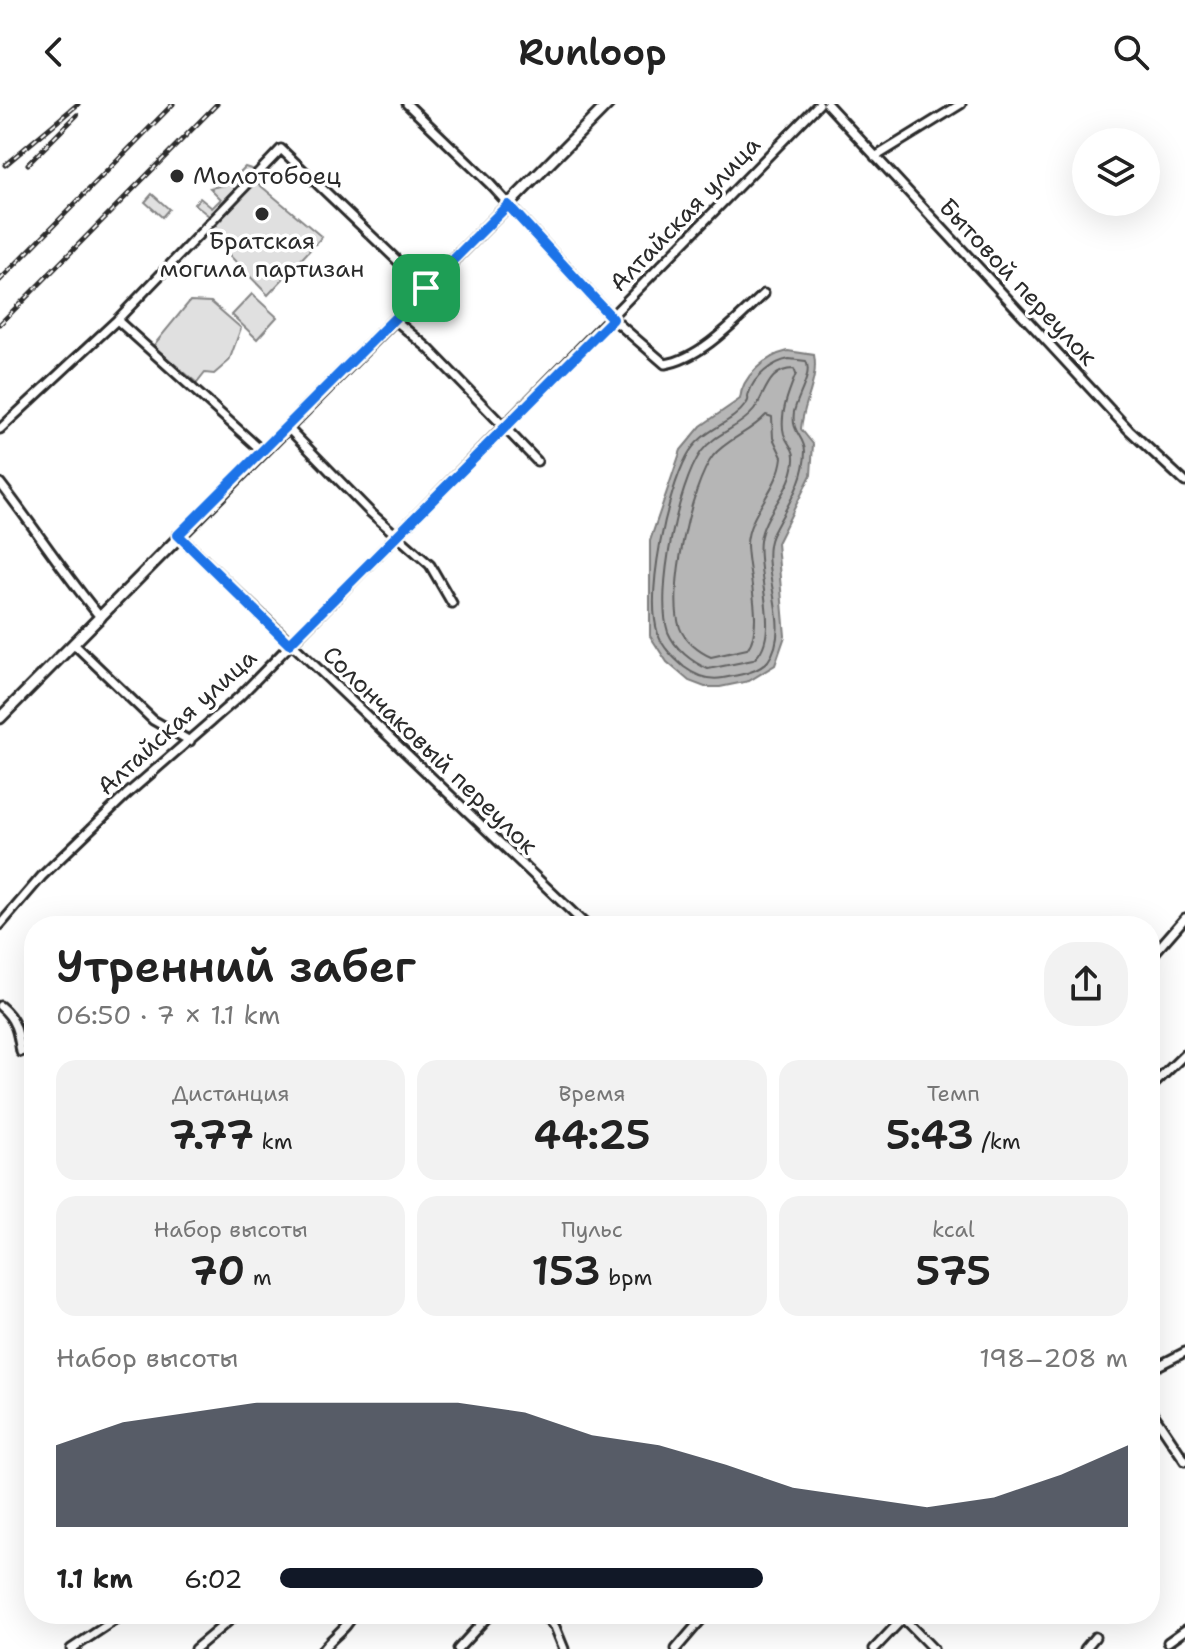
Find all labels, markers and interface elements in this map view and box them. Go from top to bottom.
text: Runloop [518,28,667,77]
icon: back [32,30,76,74]
icon: search [1109,30,1153,74]
map controls [1072,128,1160,216]
button: layers [1072,128,1160,216]
street label: Алтайская улица [603,129,767,299]
place label: Молотобоец [193,160,341,192]
marker: Молотобоец [168,167,186,185]
street label: Бытовой переулок [932,191,1104,373]
marker: Братская могила партизан [253,205,271,223]
place label: Братская могила партизан [160,225,364,285]
pin [392,254,460,322]
icon: arrive [404,266,448,310]
street label: Солончаковый переулок [316,639,545,861]
street label: Алтайская улица [90,642,264,802]
text: Утренний забег [56,937,416,996]
button: share [1044,942,1128,1026]
text: 06:50 · 7 × 1.1 km [56,997,280,1032]
text: Дистанция [172,1079,290,1108]
text: Время [558,1079,626,1108]
text: Темп [927,1079,980,1108]
text: 7.77 [169,1108,254,1162]
text: 44:25 [533,1108,651,1162]
text: 5:43 [886,1108,974,1162]
text: km [254,1127,293,1156]
text: /km [974,1127,1021,1156]
text: Набор высоты [153,1215,308,1244]
text: Пульс [561,1215,623,1244]
text: kcal [932,1215,975,1244]
text: 70 [190,1244,245,1298]
text: 153 [532,1244,601,1298]
text: 575 [916,1244,991,1298]
text: m [245,1263,272,1292]
text: bpm [601,1263,652,1292]
text: Набор высоты [56,1340,238,1375]
text: 198–208 m [979,1340,1128,1375]
text: 1.1 km [56,1561,133,1596]
text: 6:02 [184,1561,242,1596]

